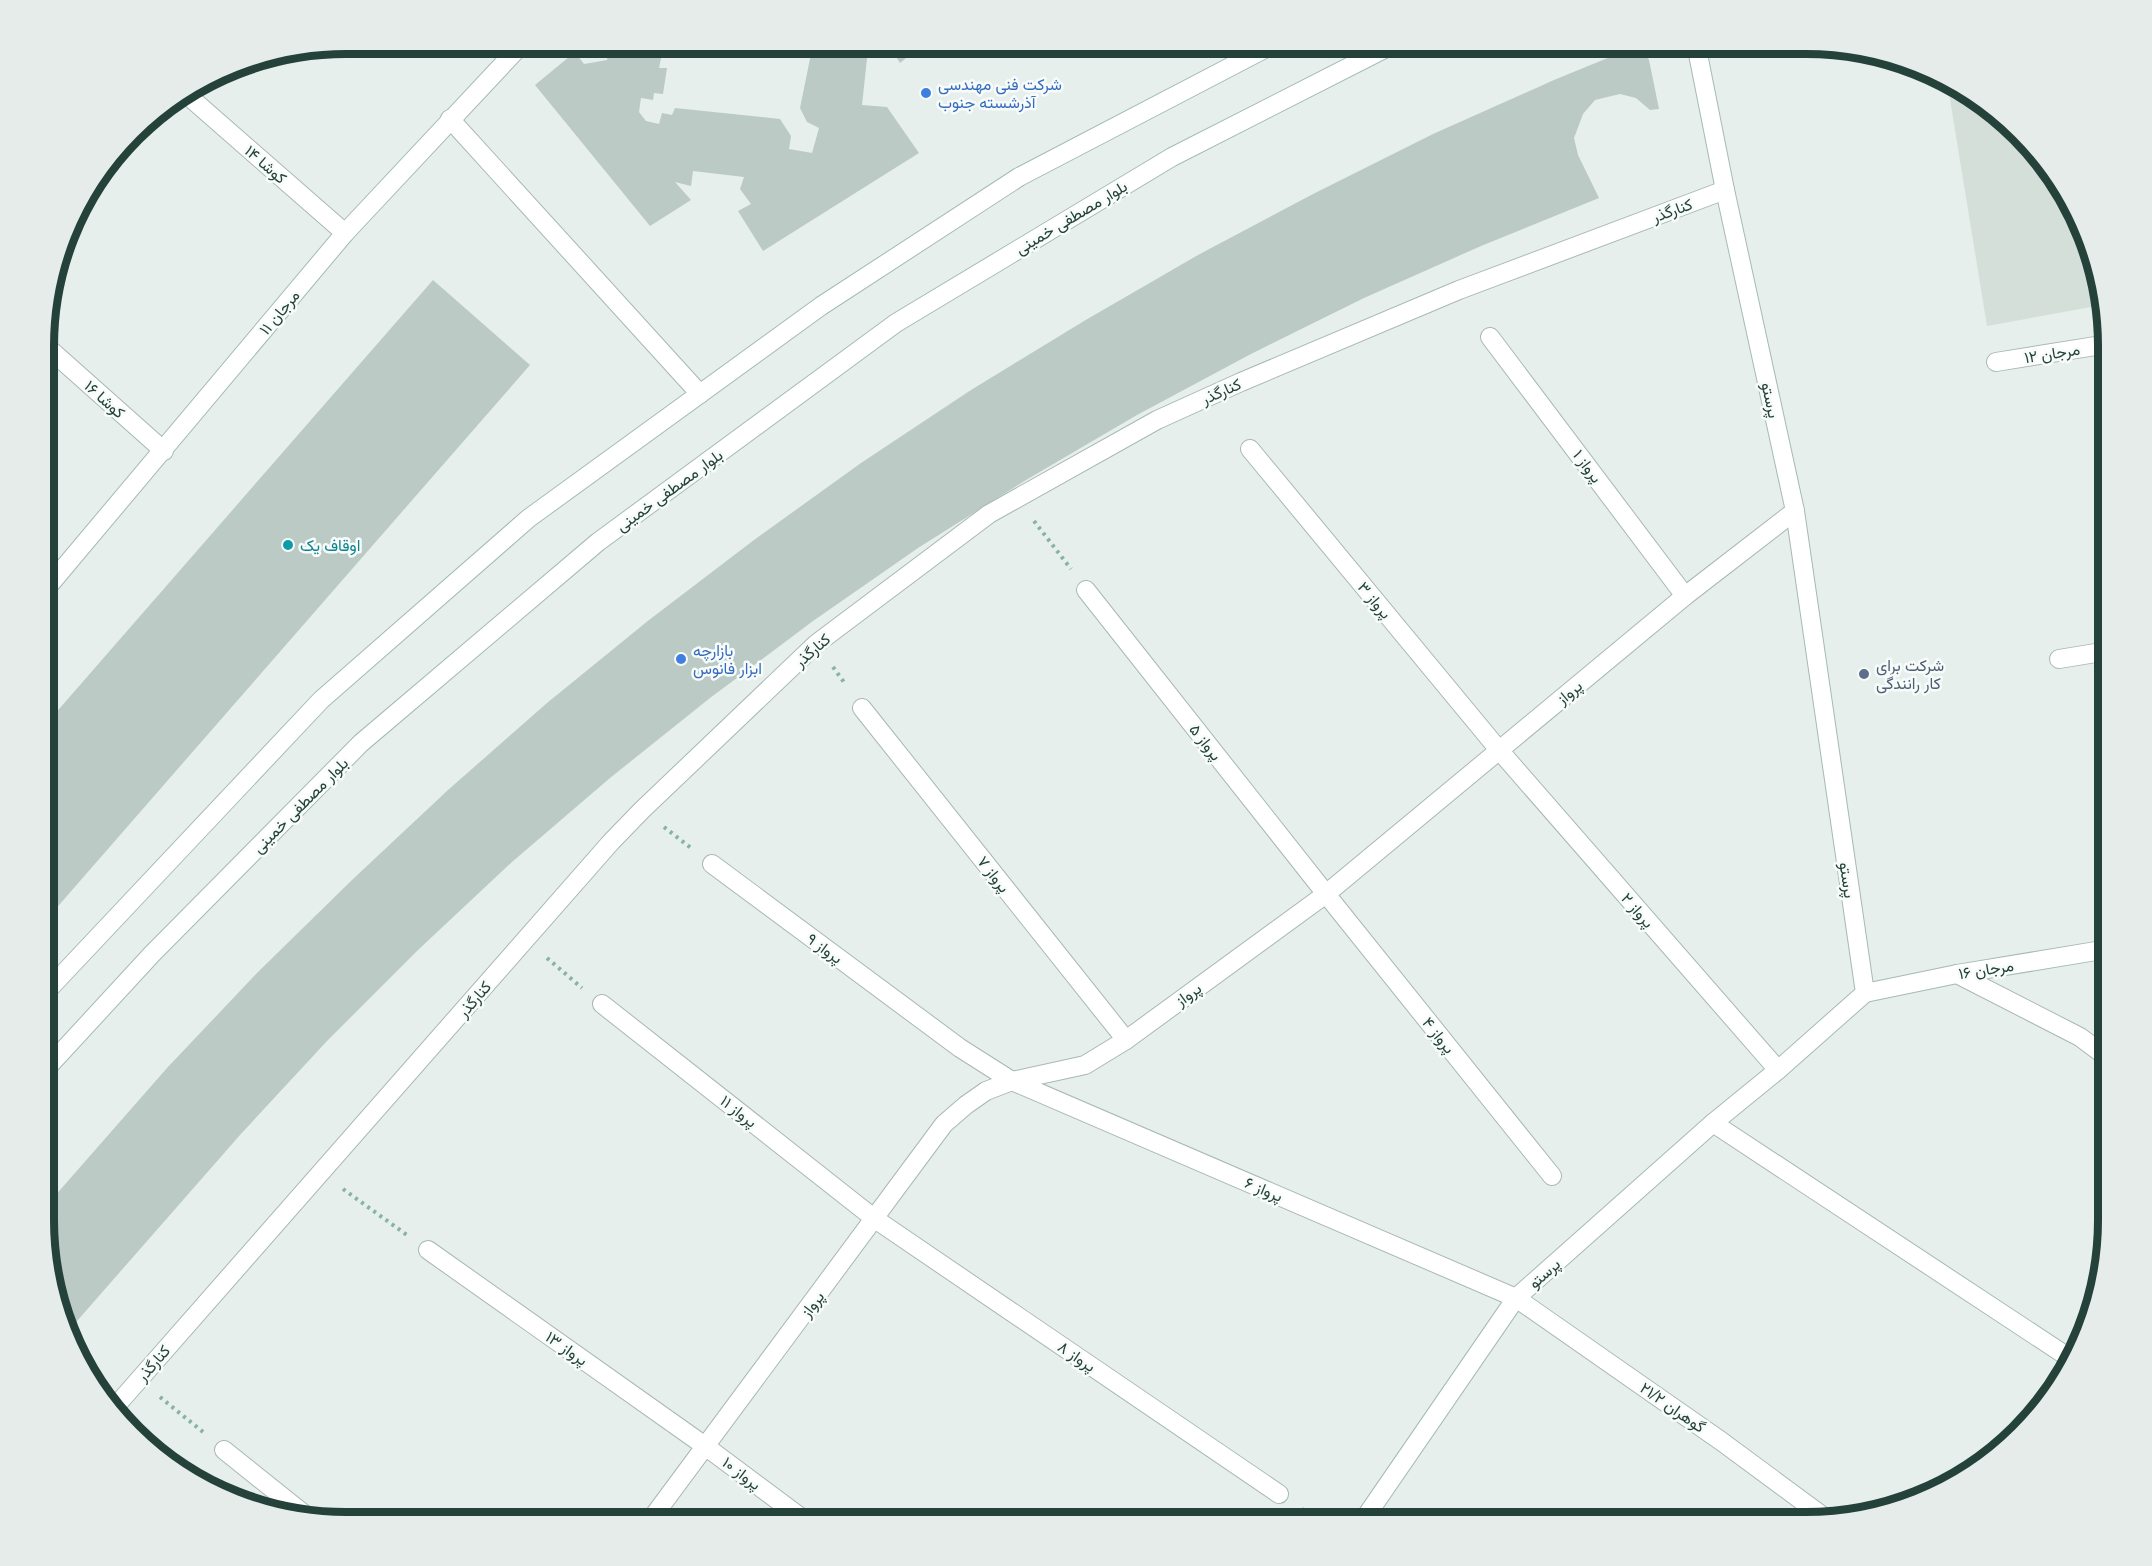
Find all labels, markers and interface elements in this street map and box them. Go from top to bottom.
place label: شرکت فنی مهندسی آذرشسته جنوب [938,74,1062,114]
marker: شرکت فنی مهندسی آذرشسته جنوب [919,86,933,100]
street label: کوشا ۱۴ [240,140,291,189]
street label: بلوار مصطفی خمینی [1011,176,1132,260]
street label: کنارگذر [1648,193,1696,229]
street label: مرجان ۱۱ [254,285,305,340]
street label: مرجان ۱۲ [2023,339,2082,369]
street label: کنارگذر [1197,373,1245,411]
street label: کوشا ۱۶ [79,376,129,424]
street label: پرستو [1756,380,1785,420]
street label: بلوار مصطفی خمینی [612,445,728,537]
street label: پرواز ۱ [1567,445,1607,488]
place label: اوقاف یک [300,535,360,557]
marker: اوقاف یک [281,538,295,552]
street label: پرواز ۳ [1352,577,1396,624]
street label: کنارگذر [789,629,836,673]
place label: بازارچه ابزار فانوس [693,640,762,680]
marker: بازارچه ابزار فانوس [674,652,688,666]
place label: شركت براى كار رانندگى [1876,655,1944,695]
marker: شركت براى كار رانندگى [1857,667,1871,681]
street label: پرواز [1551,675,1587,711]
street label: پرواز ۵ [1184,720,1227,766]
street label: بلوار مصطفی خمینی [248,753,353,858]
street label: پرواز ۷ [972,852,1015,898]
street label: پرستو [1834,861,1860,899]
street label: پرواز ۲ [1616,888,1659,933]
street label: پرواز ۹ [802,928,847,969]
street label: مرجان ۱۶ [1957,955,2015,985]
street label: کنارگذر [452,977,497,1023]
street label: پرواز [1170,978,1206,1012]
street label: پرواز ۴ [1417,1013,1460,1058]
street label: پرواز ۱۱ [715,1090,761,1133]
street label: پرواز ۶ [1241,1172,1286,1208]
street label: پرستو [1524,1254,1565,1294]
street label: پرواز [795,1287,830,1323]
street label: پرواز ۱۳ [541,1326,592,1371]
street label: پرواز ۸ [1053,1336,1100,1377]
street label: کنارگذر [131,1341,176,1387]
street label: گوهران ۲۱/۲ [1635,1377,1709,1438]
street label: پرواز ۱۰ [718,1452,765,1496]

